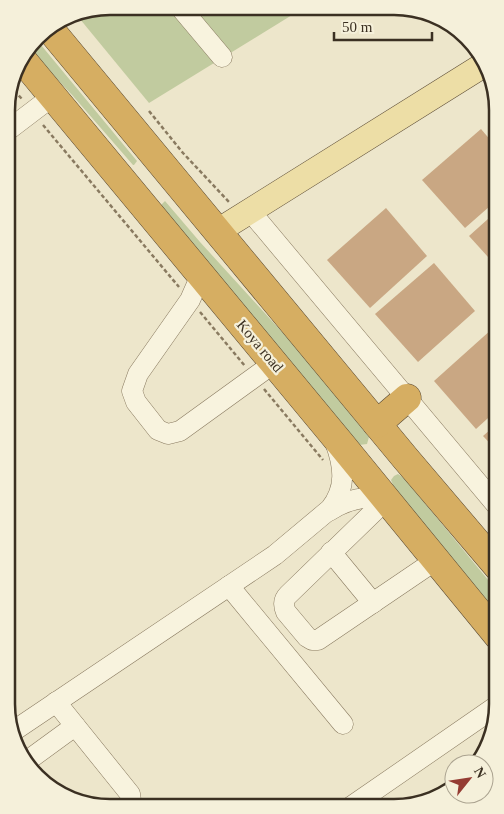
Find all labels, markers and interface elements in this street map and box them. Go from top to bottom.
scale bar [334,10,432,42]
text: 50 m [342,19,373,35]
street label: Koya road [234,317,287,376]
north arrow [444,754,494,804]
text: N [471,765,489,781]

